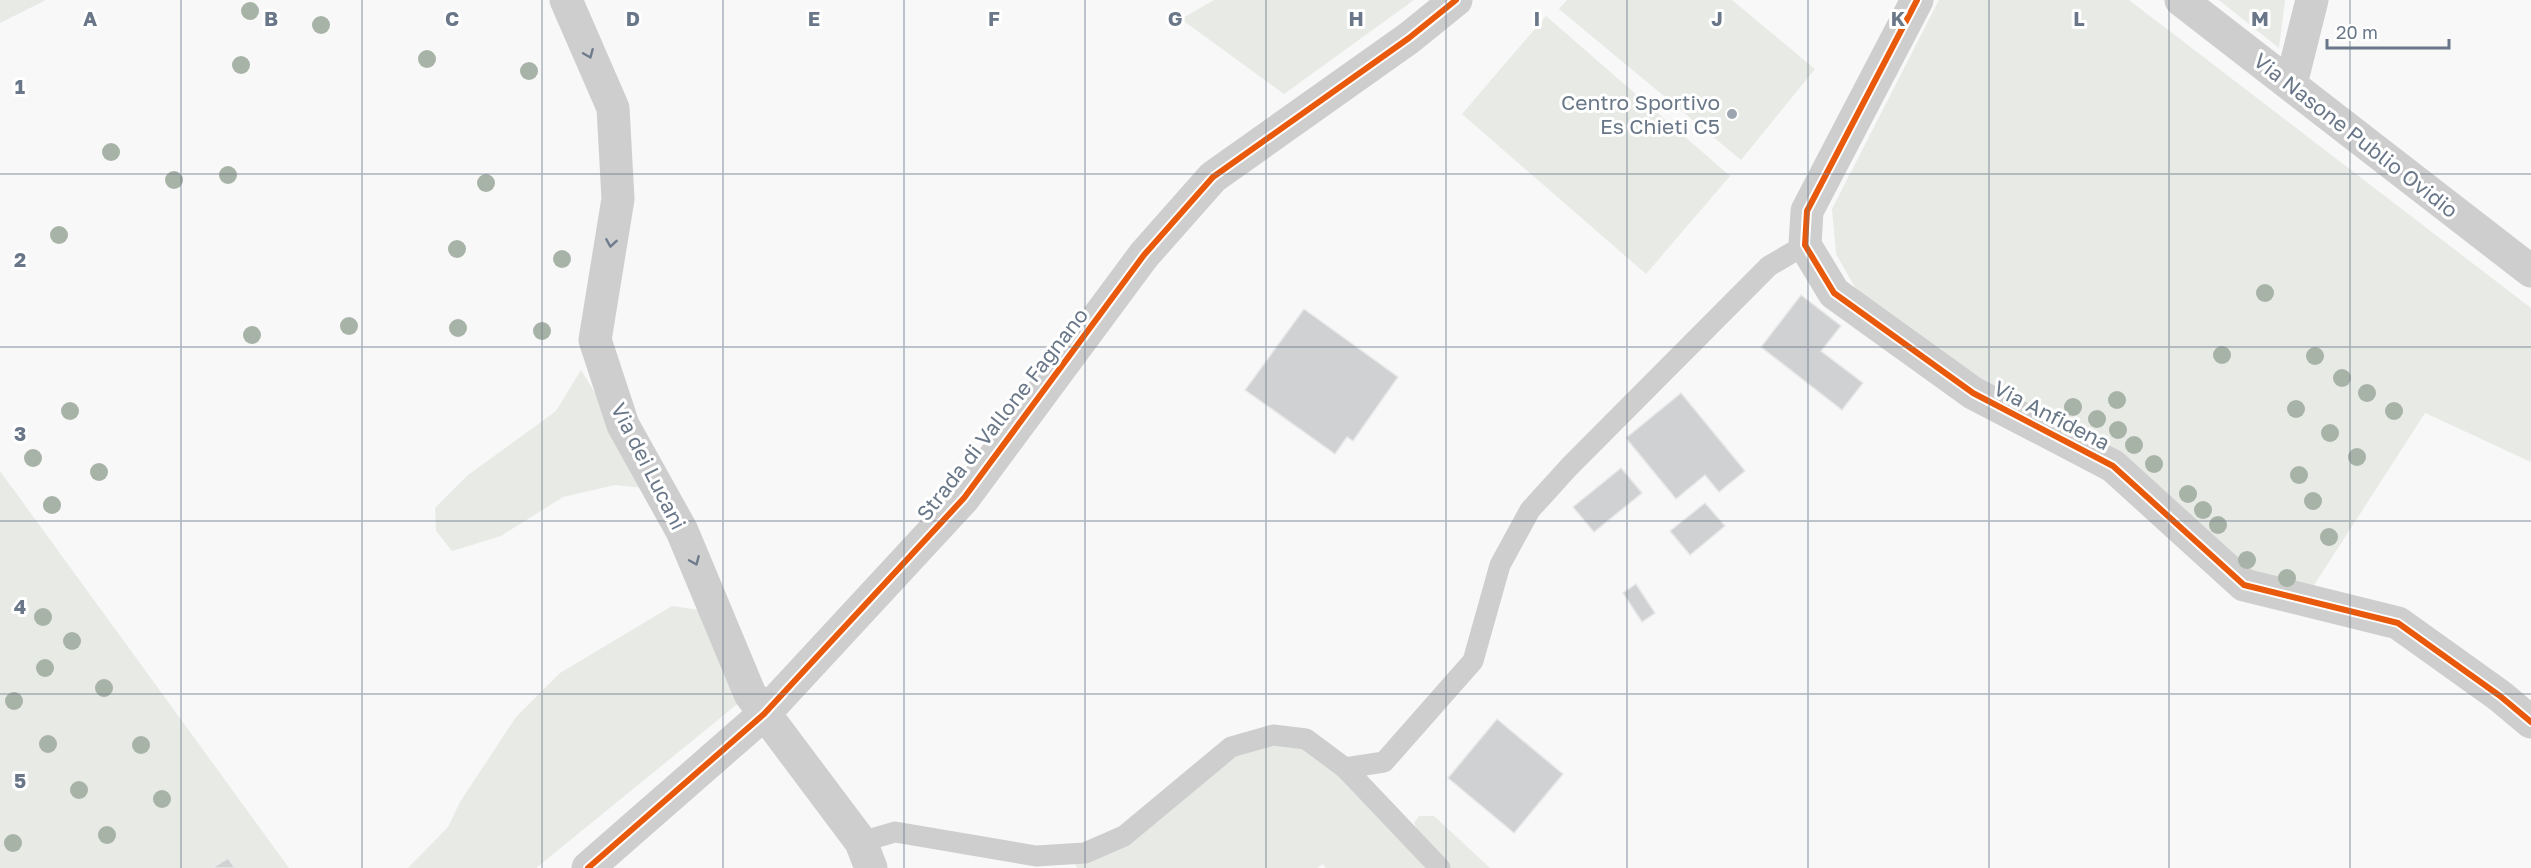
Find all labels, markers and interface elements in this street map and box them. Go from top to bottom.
text: A [83,6,97,30]
text: B [264,6,278,30]
text: C [445,6,459,30]
text: D [626,6,640,30]
text: E [808,6,820,30]
text: F [988,6,1000,30]
text: G [1168,6,1182,30]
text: H [1348,6,1364,30]
text: I [1534,6,1540,30]
text: J [1711,6,1723,30]
text: K [1891,6,1906,30]
text: L [2073,6,2085,30]
text: M [2251,6,2269,30]
scale bar [2327,12,2448,50]
text: 20 m [2336,21,2378,43]
one-way arrow [582,47,594,58]
street label: Via Nasone Publio Ovidio [2249,47,2463,223]
text: 1 [15,74,25,98]
place label: Centro Sportivo Es Chieti C5 [1561,89,1720,139]
marker: Centro Sportivo Es Chieti C5 [1725,107,1739,121]
one-way arrow [605,238,617,248]
text: 2 [14,247,26,271]
street label: Strada di Vallone Fagnano [911,302,1093,526]
street label: Via Anfidena [1990,375,2114,455]
street label: Via dei Lucani [606,398,692,534]
text: 3 [14,421,26,445]
one-way arrow [688,555,700,566]
text: 4 [14,594,26,618]
text: 5 [14,768,26,792]

